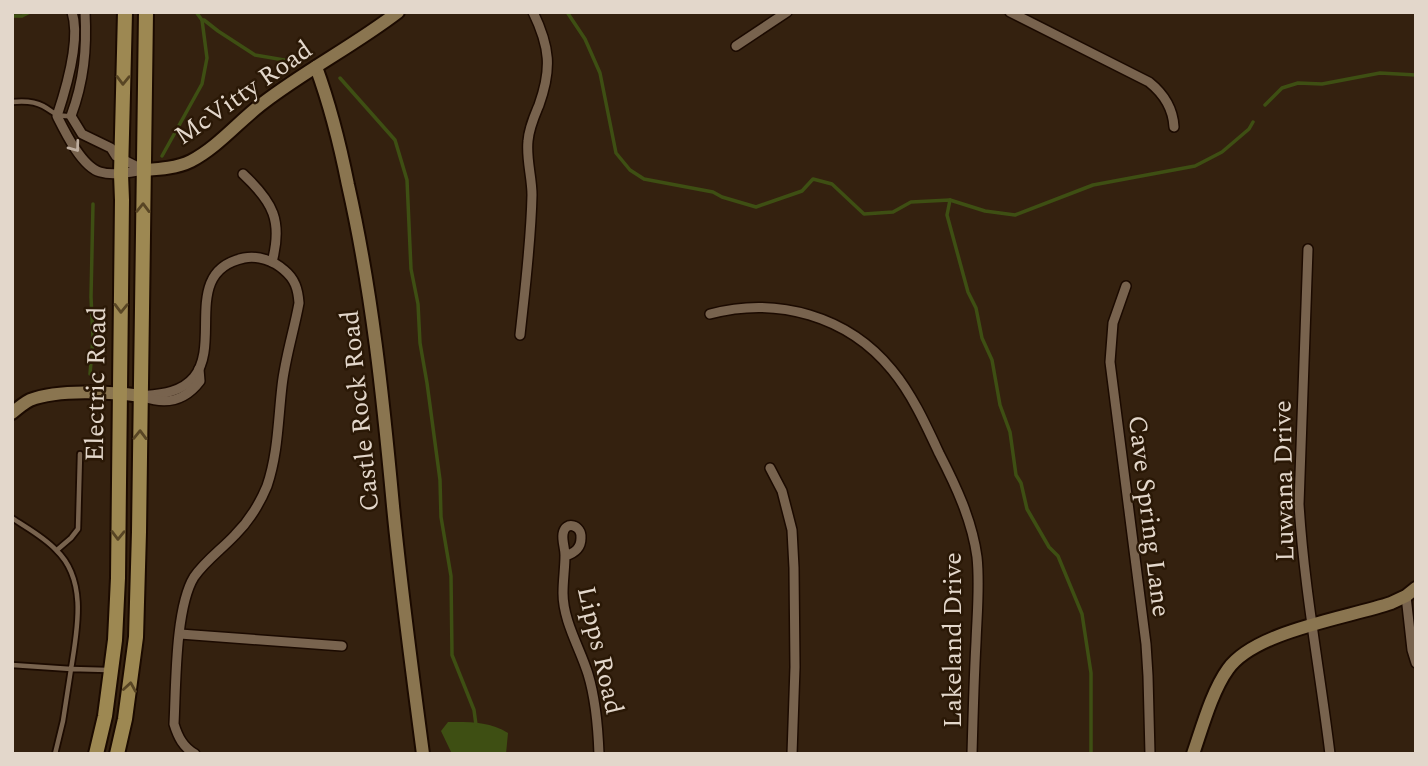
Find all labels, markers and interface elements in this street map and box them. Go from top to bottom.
street label: McVitty Road [166,30,321,155]
one-way arrow [116,75,131,86]
one-way arrow [67,139,79,151]
one-way arrow [135,202,151,212]
one-way arrow [113,303,129,314]
street label: Electric Road [75,306,117,462]
street label: Castle Rock Road [330,308,390,513]
street label: Luwana Drive [1263,400,1305,562]
street label: Cave Spring Lane [1117,413,1181,619]
one-way arrow [132,429,148,440]
one-way arrow [110,531,126,541]
street label: Lakeland Drive [933,552,973,728]
street label: Lipps Road [566,582,634,718]
one-way arrow [122,681,137,693]

